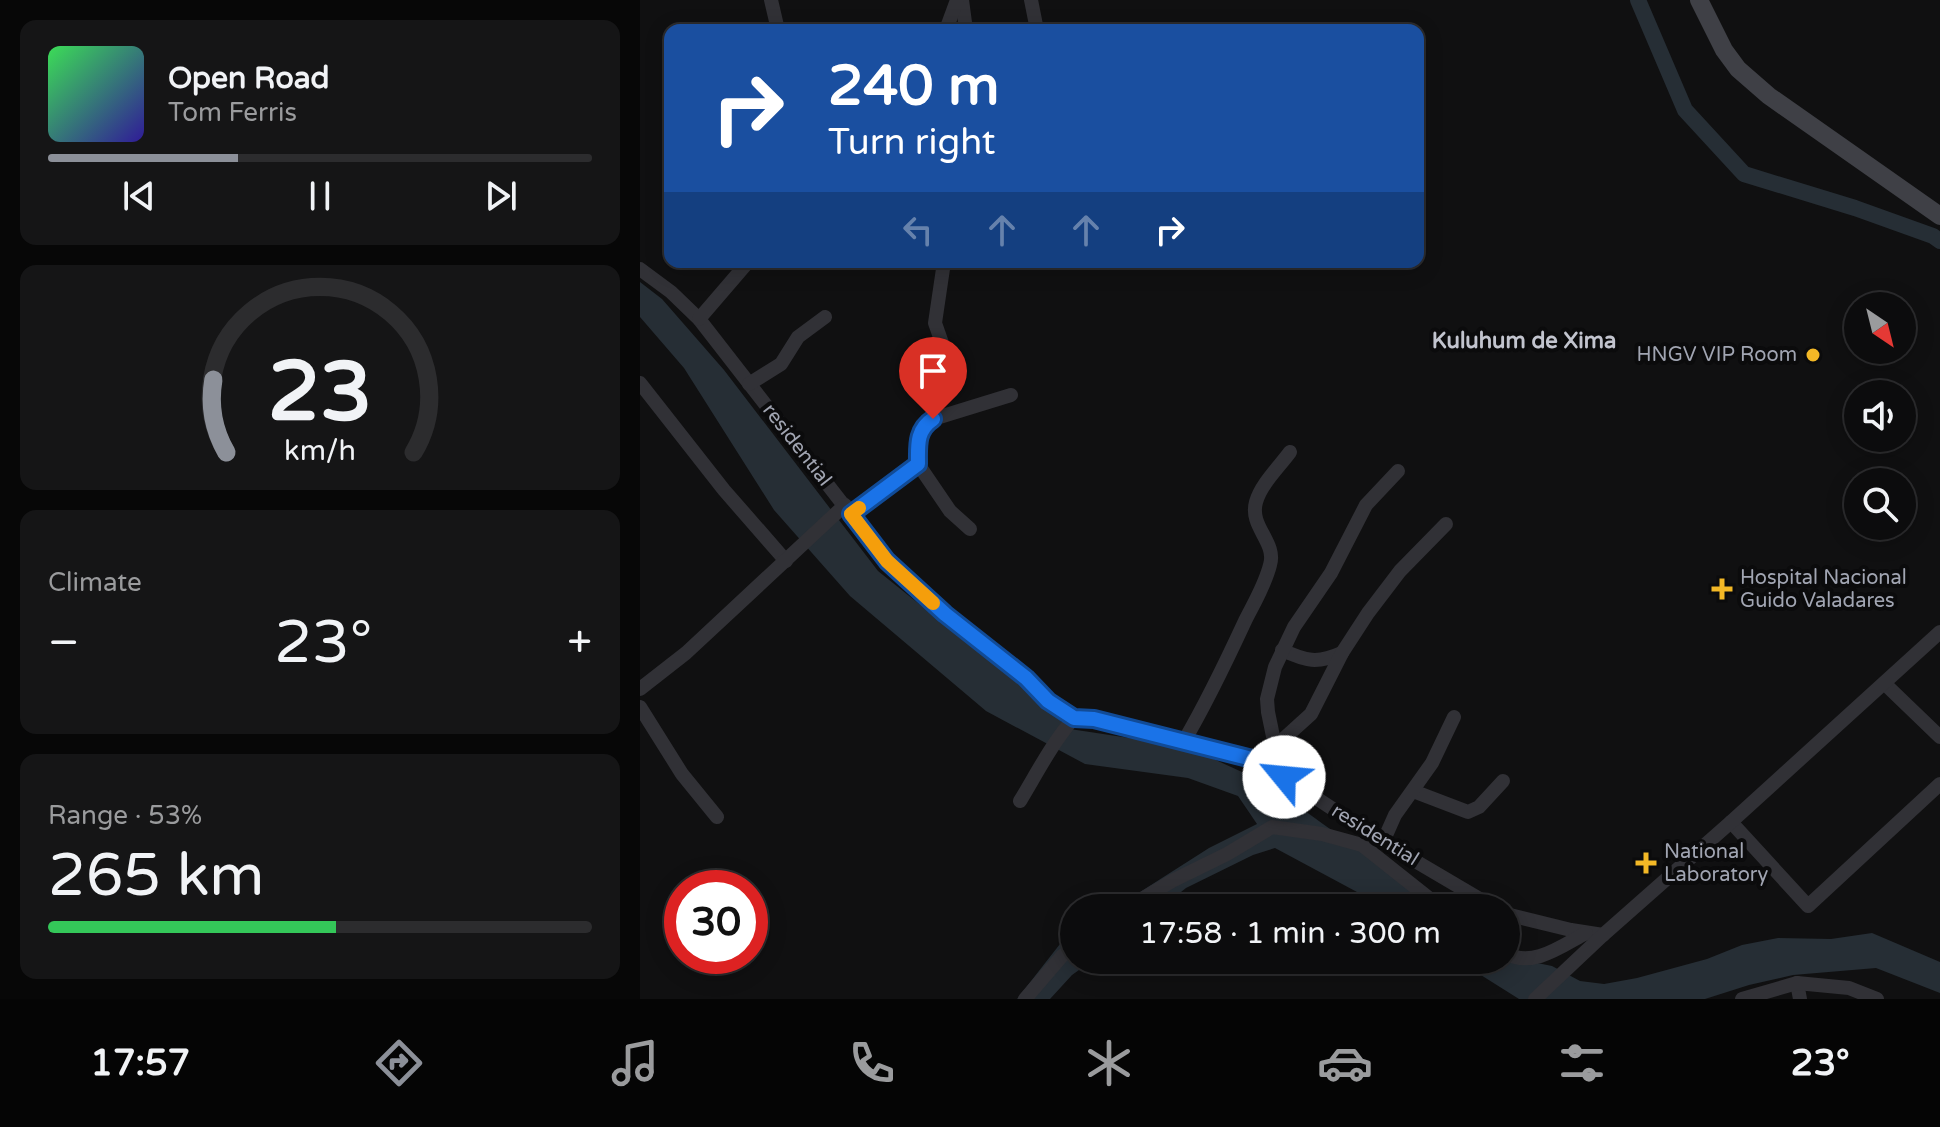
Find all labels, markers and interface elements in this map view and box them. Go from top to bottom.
text: 240 m [828,53,999,120]
icon: right [696,56,800,160]
text: Open Road [168,60,329,97]
text: Tom Ferris [168,97,297,128]
text: Turn right [828,121,995,164]
icon: previous [117,174,161,218]
icon: pause [298,174,342,218]
icon: next [479,174,523,218]
icon: left [896,208,940,252]
icon: ahead [980,208,1024,252]
icon: ahead [1064,208,1108,252]
icon: right [1148,208,1192,252]
north arrow [1844,292,1916,364]
map controls [1844,292,1916,540]
district label: Kuluhum de Xima [1432,328,1616,354]
pin [899,337,967,419]
text: 23 [268,343,372,443]
place label: HNGV VIP Room [1636,343,1797,367]
marker: HNGV VIP Room [1804,346,1822,364]
icon: arrive [911,349,955,393]
button: sound [1844,380,1916,452]
street label: residential [757,399,837,491]
text: km/h [284,434,356,468]
button: search [1844,468,1916,540]
place label: Hospital Nacional Guido Valadares [1740,566,1907,613]
text: Climate [48,567,142,598]
marker: Hospital Nacional Guido Valadares [1711,578,1733,600]
text: 23° [274,607,372,679]
text: − [48,617,79,670]
text: + [567,617,592,670]
position arrow [1242,735,1326,819]
street label: residential [1327,799,1423,871]
text: Range · 53% [48,800,202,831]
text: 265 km [48,840,264,912]
place label: National Laboratory [1664,840,1769,887]
marker: National Laboratory [1635,852,1657,874]
speed limit sign: 30 [664,870,768,974]
text: 17:58 · 1 min · 300 m [1139,915,1441,952]
icon: directions [371,1035,427,1091]
icon: music [607,1035,663,1091]
icon: phone [844,1035,900,1091]
icon: climate [1081,1035,1137,1091]
icon: car [1317,1035,1373,1091]
icon: filters [1554,1035,1610,1091]
text: 17:57 [90,1042,190,1085]
text: 23° [1791,1042,1850,1085]

